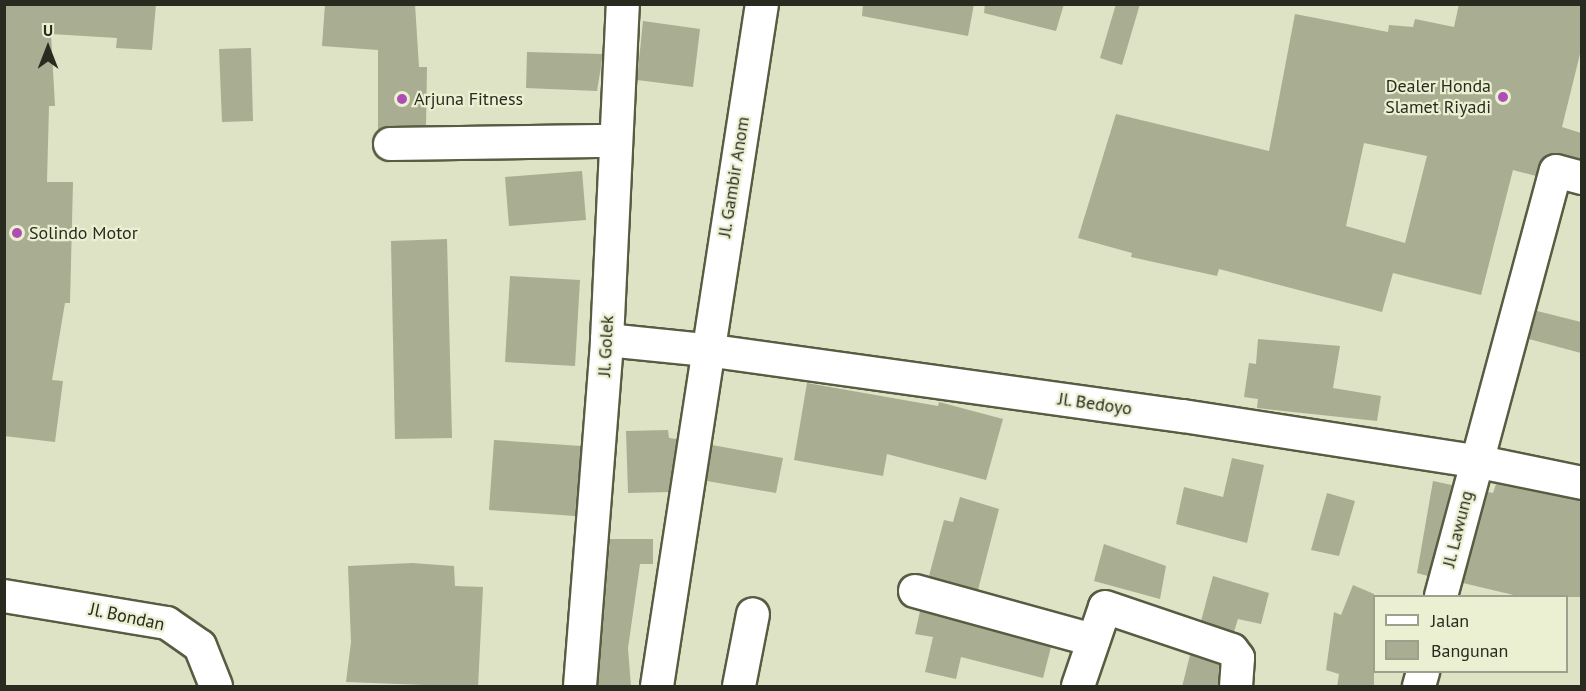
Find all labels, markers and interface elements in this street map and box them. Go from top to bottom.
north arrow [18,18,78,78]
text: U [43,20,53,40]
place label: Dealer Honda Slamet Riyadi [1385,76,1491,118]
place label: Arjuna Fitness [414,88,523,110]
marker: Dealer Honda Slamet Riyadi [1496,90,1510,104]
marker: Arjuna Fitness [395,92,409,106]
street label: Jl. Gambir Anom [714,114,754,240]
place label: Solindo Motor [29,222,138,244]
marker: Solindo Motor [10,226,24,240]
street label: Jl. Golek [594,314,618,378]
street label: Jl. Bedoyo [1056,388,1134,420]
street label: Jl. Lawung [1438,488,1478,570]
legend [1373,595,1568,673]
street label: Jl. Bondan [87,598,167,636]
text: Jalan [1431,609,1469,632]
text: Bangunan [1431,639,1508,662]

